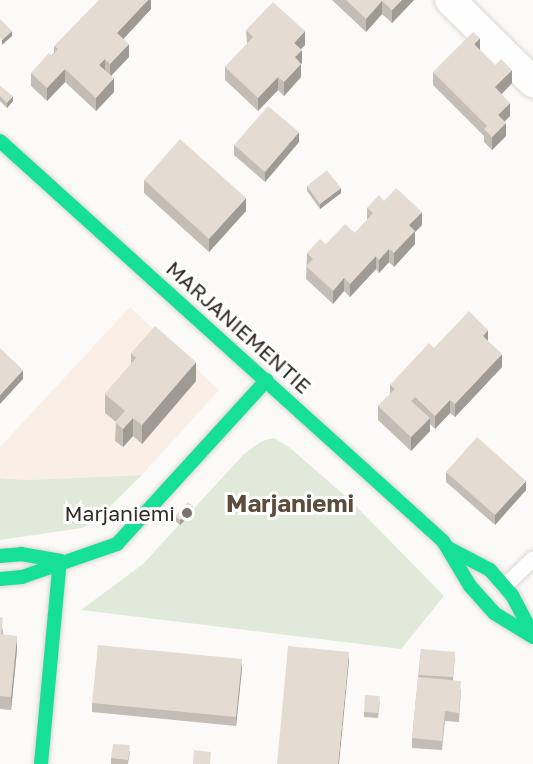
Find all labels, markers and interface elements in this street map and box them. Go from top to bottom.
street label: MARJANIEMENTIE [161,255,317,399]
district label: Marjaniemi [226,489,354,517]
place label: Marjaniemi [64,500,175,526]
marker: Marjaniemi [180,506,194,520]

